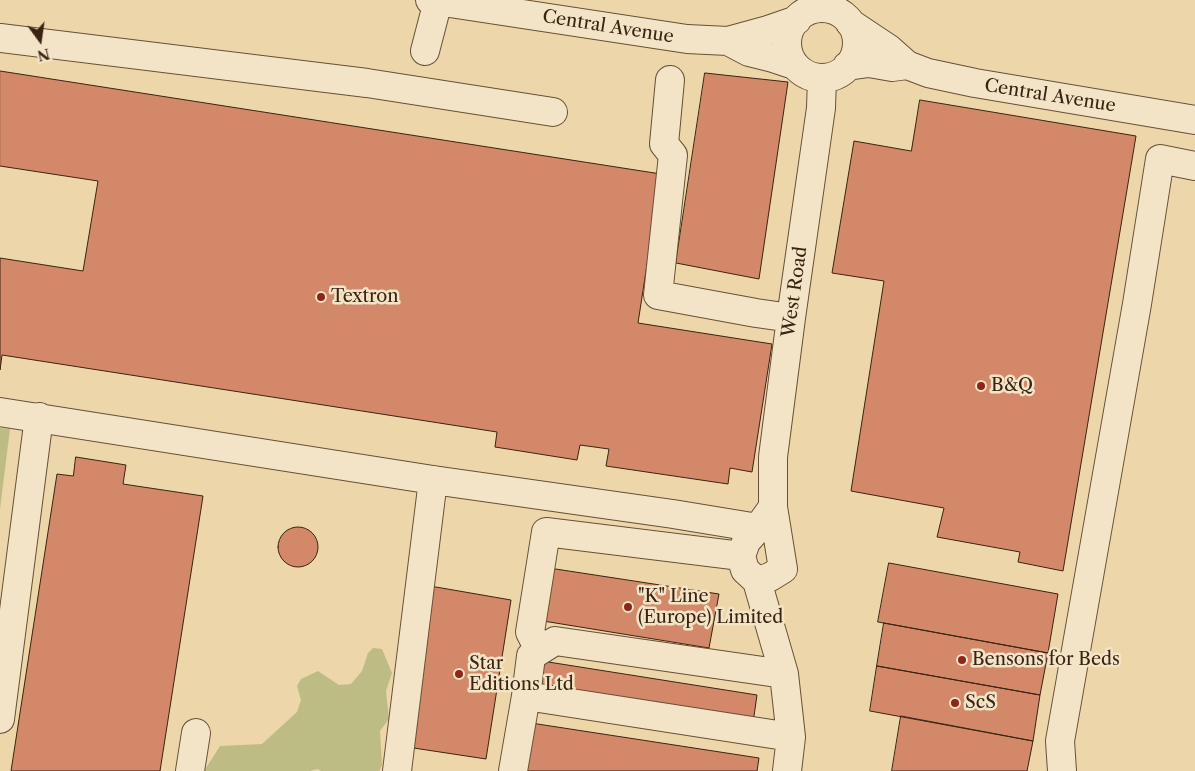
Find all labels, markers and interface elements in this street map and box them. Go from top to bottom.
street label: Central Avenue [541,6,675,48]
north arrow [15,15,65,65]
text: N [36,44,52,65]
street label: Central Avenue [983,75,1117,117]
street label: West Road [778,245,812,339]
place label: Textron [331,286,399,308]
marker: Textron [315,291,327,303]
place label: B&Q [991,375,1033,397]
marker: B&Q [975,380,987,392]
place label: "K" Line (Europe) Limited [638,586,783,628]
marker: "K" Line (Europe) Limited [622,601,634,613]
place label: Bensons for Beds [972,649,1120,671]
place label: Star Editions Ltd [469,653,574,696]
marker: Bensons for Beds [956,654,968,666]
marker: Star Editions Ltd [453,668,465,680]
place label: ScS [965,692,996,714]
marker: ScS [949,697,961,709]

